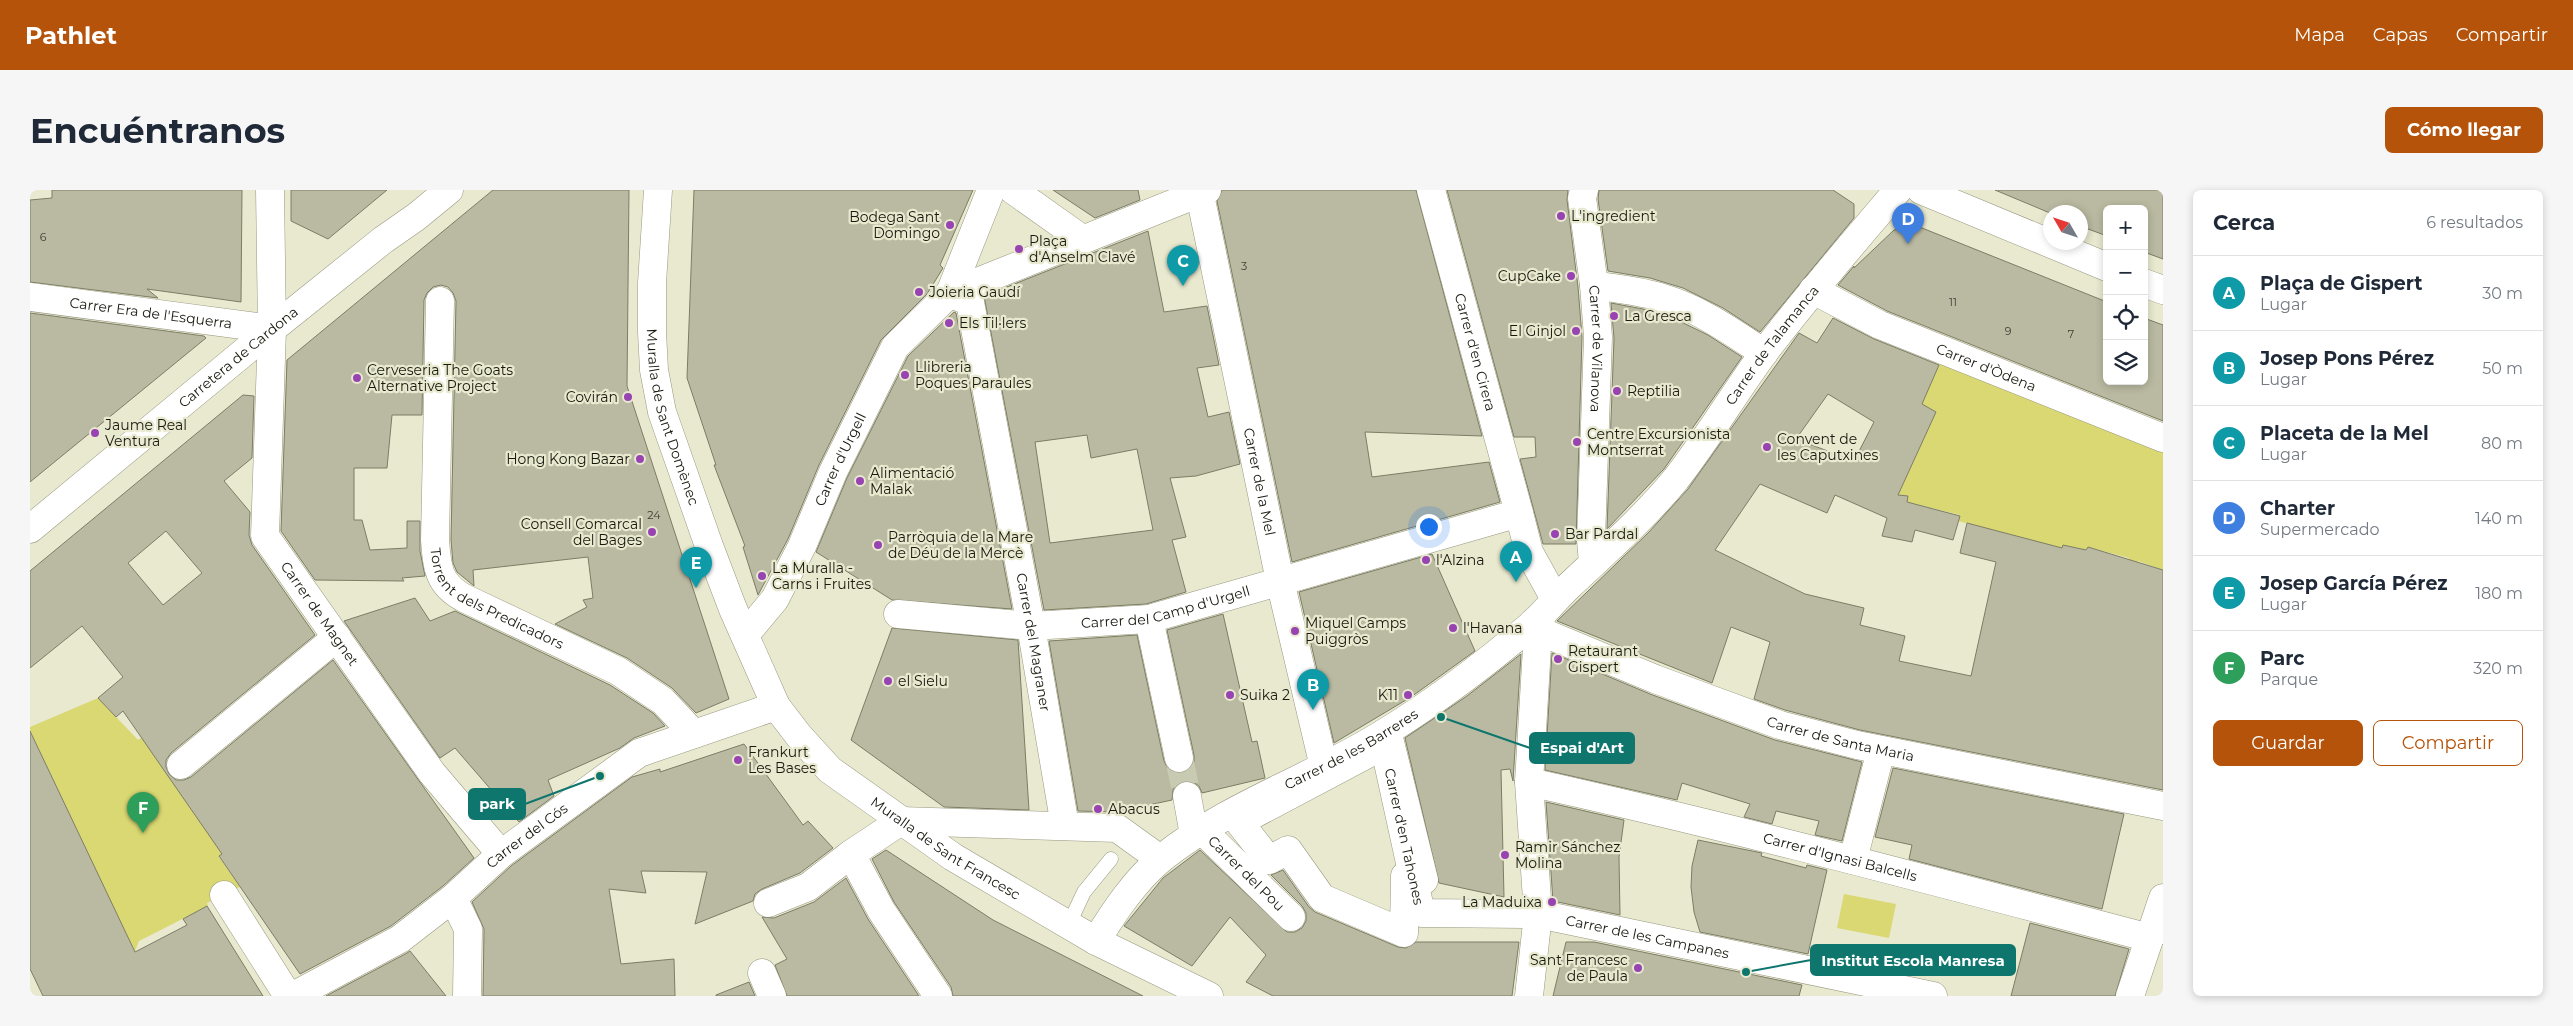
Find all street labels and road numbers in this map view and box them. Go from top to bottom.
street label: Carrer de Talamanca [1721,282,1823,409]
street label: Carrer de Vilanova [1585,285,1607,413]
street label: Carrer d'en Cirera [1451,291,1500,413]
street label: Carrer Era de l'Esquerra [69,293,233,333]
street label: Carretera de Cardona [175,303,302,412]
street label: Muralla de Sant Domènec [643,328,703,508]
street label: Carrer d'Òdena [1934,339,2039,396]
street label: Carrer d'Urgell [811,410,870,509]
street label: Carrer de la Mel [1240,426,1279,537]
street label: Torrent dels Predicadors [427,547,567,653]
street label: Carrer de Magnet [277,558,363,669]
street label: Carrer del Magraner [1012,571,1054,713]
street label: Carrer del Camp d'Urgell [1080,582,1252,632]
street label: Carrer de les Barreres [1281,705,1421,794]
street label: Carrer de Santa Maria [1764,712,1916,765]
street label: Carrer d'en Tahones [1381,767,1428,907]
street label: Muralla de Sant Francesc [867,793,1024,904]
street label: Carrer del Cós [482,799,571,872]
street label: Carrer d'Ignasi Balcells [1761,829,1919,886]
street label: Carrer del Pou [1204,832,1288,915]
street label: Carrer de les Campanes [1564,911,1731,963]

